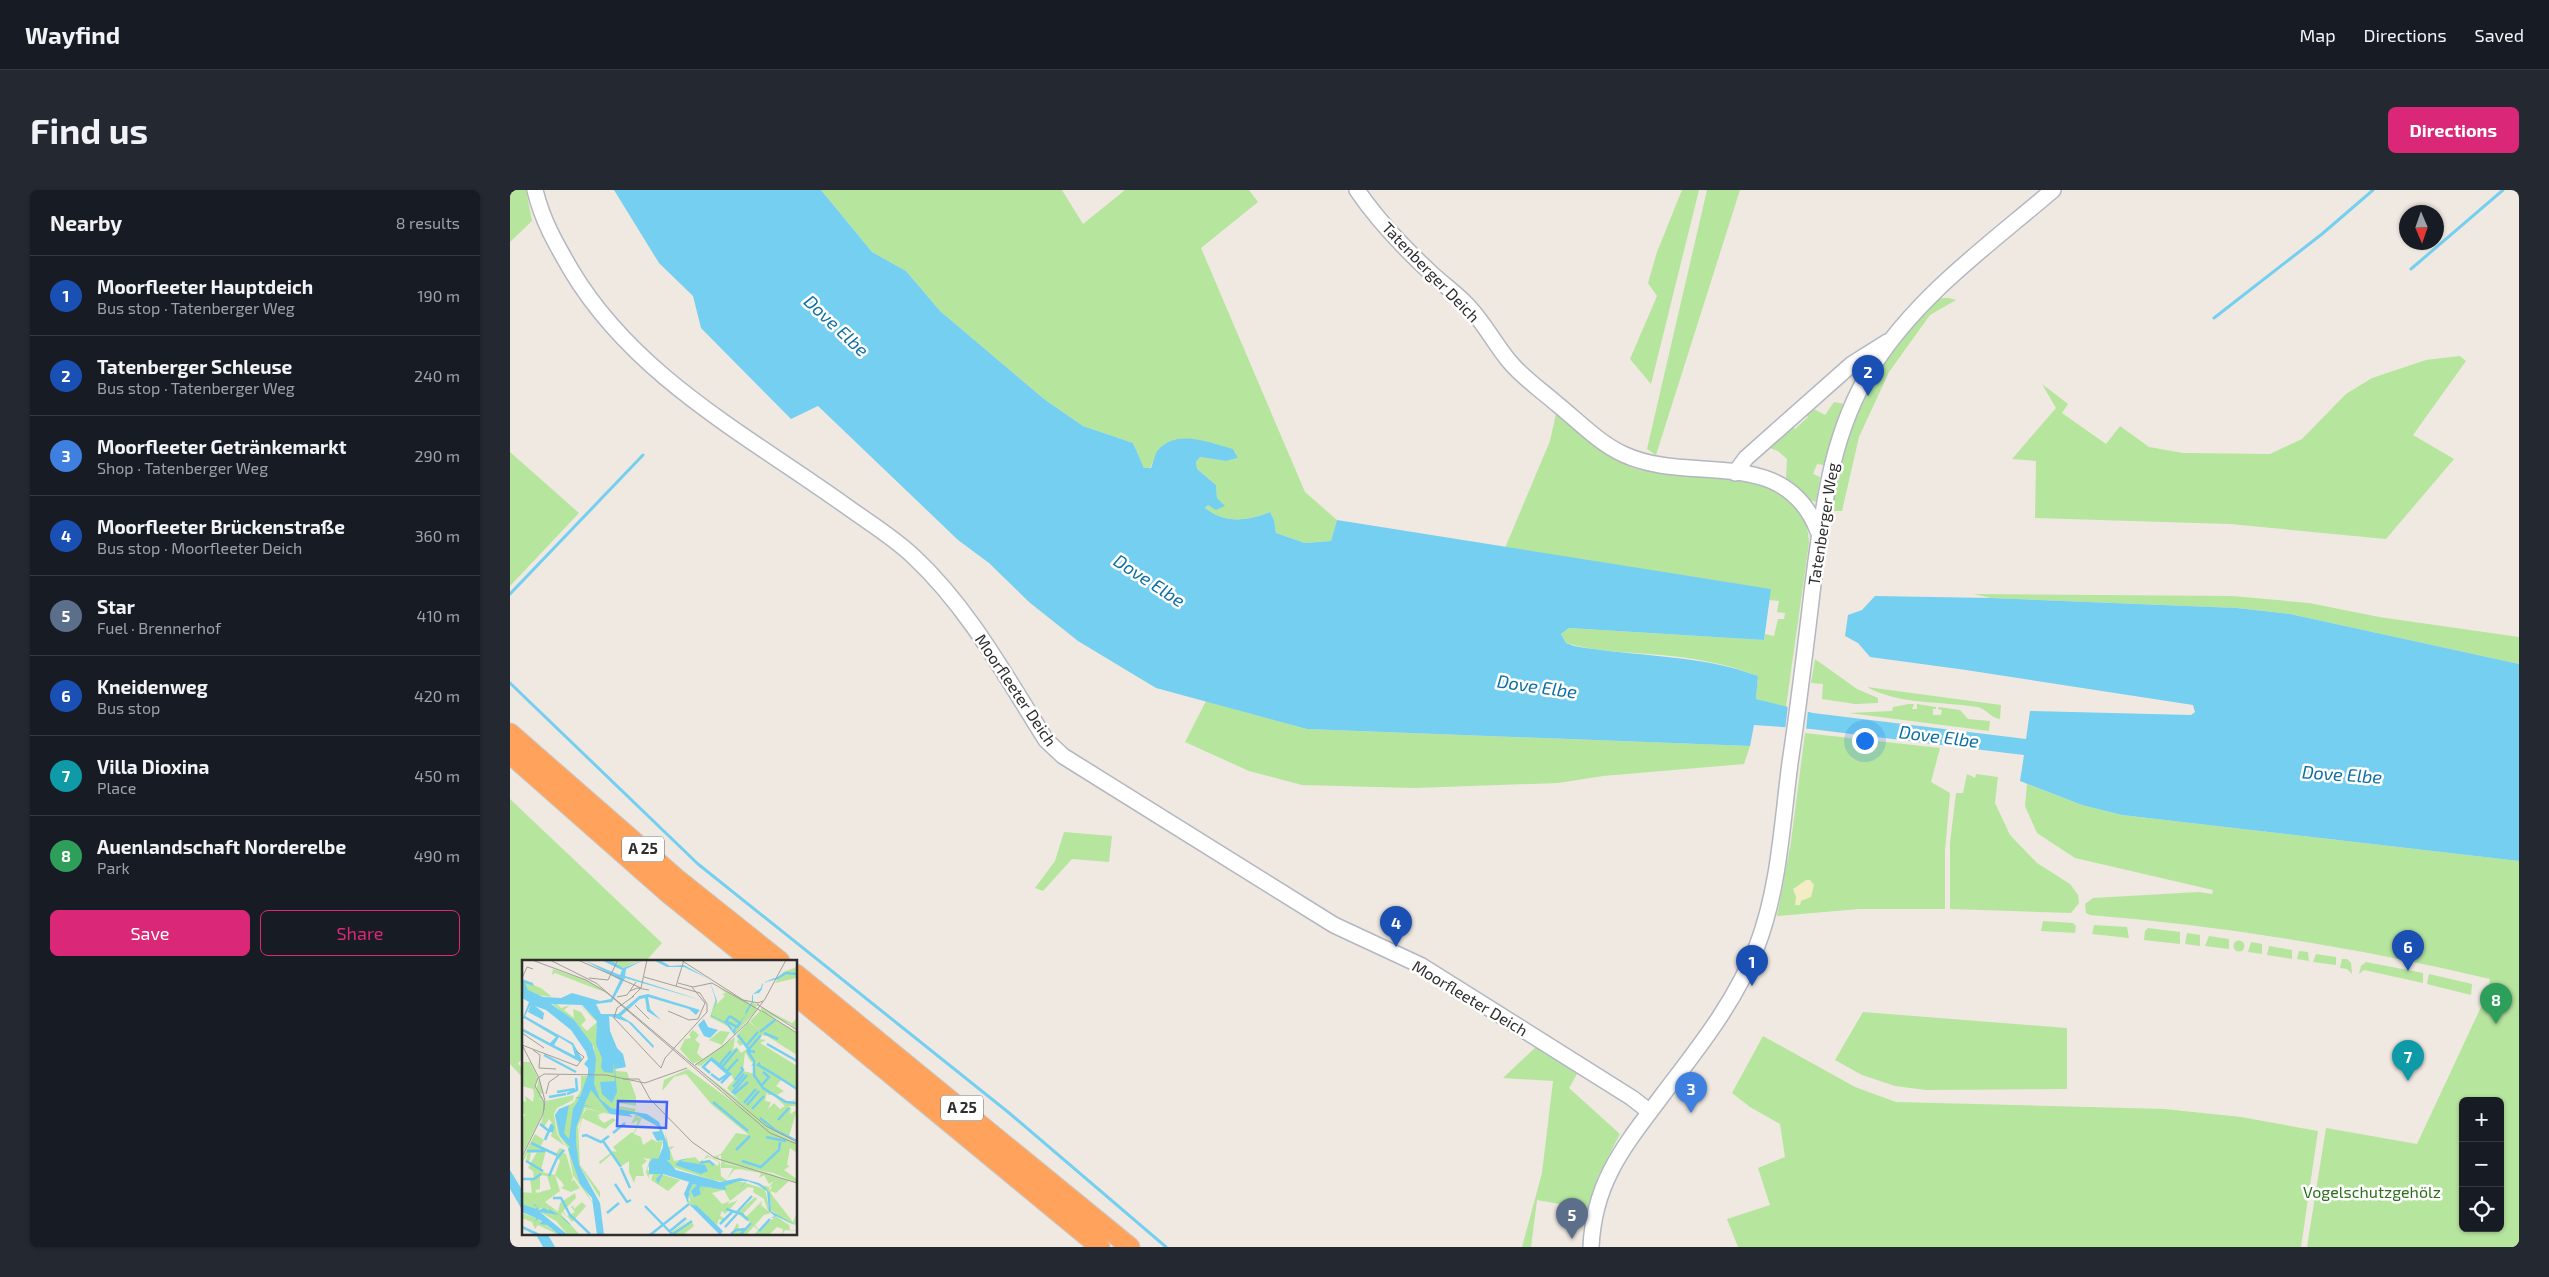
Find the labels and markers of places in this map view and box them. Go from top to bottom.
pin: 2 [1852,355,1884,396]
pin: 4 [1380,906,1412,947]
pin: 6 [2392,930,2424,971]
pin: 1 [1736,945,1768,986]
pin: 8 [2480,983,2512,1024]
pin: 7 [2392,1040,2424,1081]
pin: 3 [1675,1072,1707,1113]
pin: 5 [1556,1198,1588,1239]

